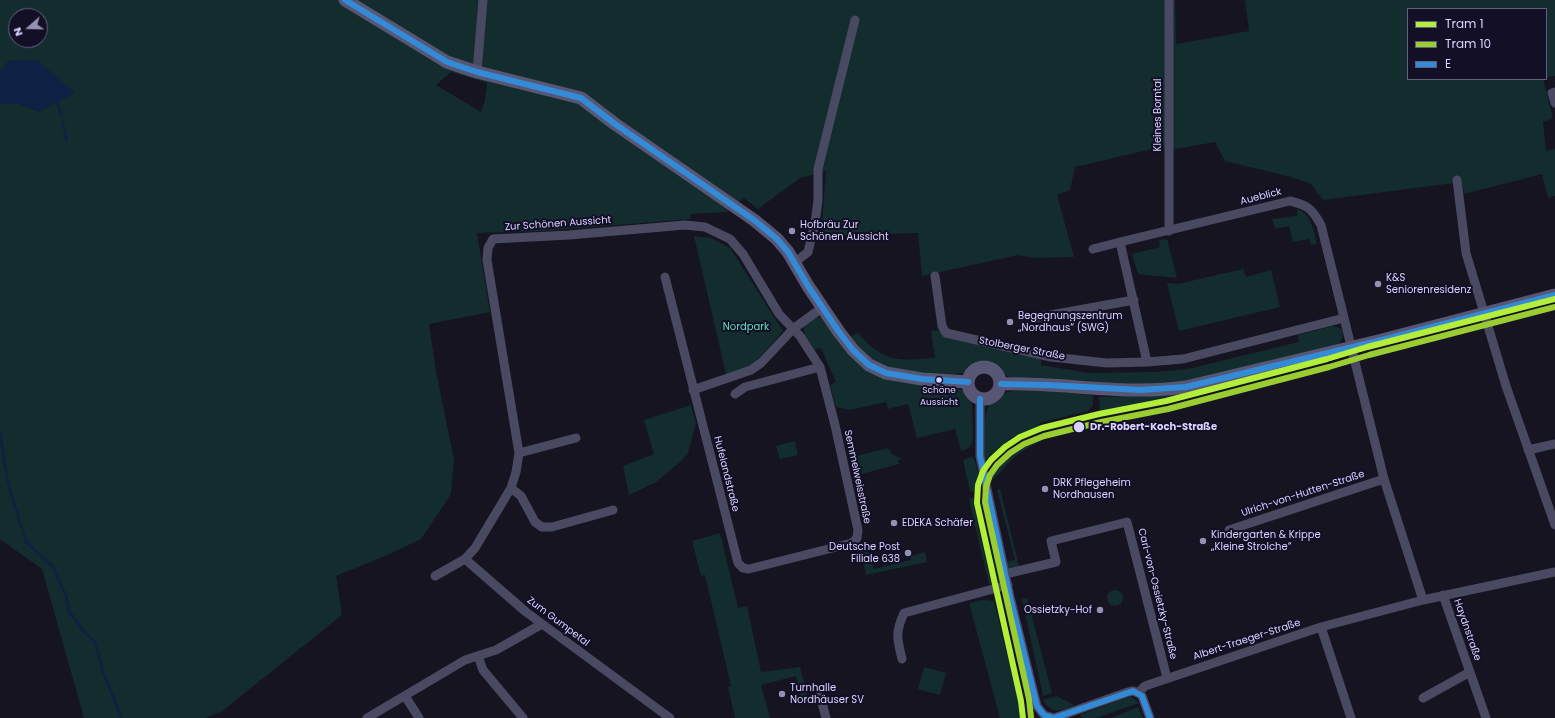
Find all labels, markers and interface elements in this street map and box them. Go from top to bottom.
north arrow [8,8,48,48]
legend [1407,8,1547,80]
text: Tram 1 [1445,15,1483,32]
text: N [9,25,27,38]
text: Tram 10 [1445,35,1491,52]
text: E [1445,55,1451,72]
street label: Kleines Borntal [1152,78,1164,152]
street label: Aueblick [1239,186,1283,208]
street label: Zur Schönen Aussicht [504,214,612,234]
place label: Hofbräu Zur Schönen Aussicht [800,219,889,242]
marker: Hofbräu Zur Schönen Aussicht [787,226,797,236]
place label: K&S Seniorenresidenz [1386,272,1471,296]
marker: K&S Seniorenresidenz [1373,279,1383,289]
place label: Begegnungszentrum „Nordhaus“ (SWG) [1018,310,1122,334]
marker: Begegnungszentrum „Nordhaus“ (SWG) [1005,317,1015,327]
park label: Nordpark [723,321,769,333]
street label: Stolberger Straße [978,335,1066,363]
marker: Schöne Aussicht [934,375,944,385]
place label: Schöne Aussicht [920,386,958,407]
marker: Dr.-Robert-Koch-Straße [1072,420,1086,434]
place label: Dr.-Robert-Koch-Straße [1090,421,1217,433]
street label: Semmelweisstraße [841,429,873,525]
street label: Hufelandstraße [711,435,741,513]
street label: Ulrich-von-Hutten-Straße [1240,468,1366,520]
place label: DRK Pflegeheim Nordhausen [1053,477,1131,500]
marker: DRK Pflegeheim Nordhausen [1040,484,1050,494]
place label: EDEKA Schäfer [902,517,973,529]
marker: EDEKA Schäfer [889,518,899,528]
street label: Carl-von-Ossietzky-Straße [1135,527,1179,661]
place label: Kindergarten & Krippe „Kleine Strolche“ [1211,529,1321,552]
marker: Kindergarten & Krippe „Kleine Strolche“ [1198,536,1208,546]
place label: Deutsche Post Filiale 638 [829,541,900,564]
marker: Deutsche Post Filiale 638 [903,548,913,558]
street label: Zum Gumpetal [524,595,592,649]
street label: Haydnstraße [1451,597,1483,663]
place label: Ossietzky-Hof [1024,604,1092,616]
marker: Ossietzky-Hof [1095,605,1105,615]
street label: Albert-Traeger-Straße [1192,617,1302,663]
place label: Turnhalle Nordhäuser SV [790,682,864,706]
marker: Turnhalle Nordhäuser SV [777,689,787,699]

